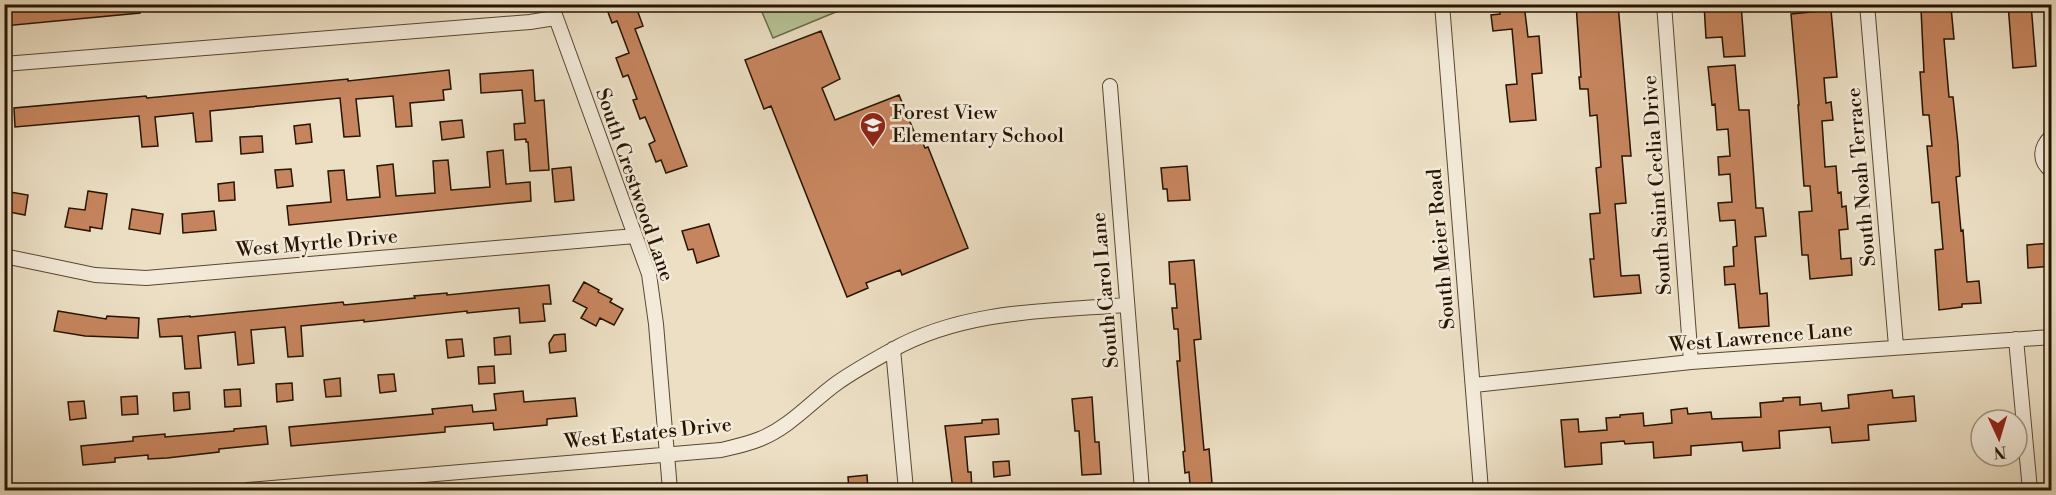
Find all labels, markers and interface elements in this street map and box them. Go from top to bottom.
street label: South Saint Ceclia Drive [1638,74,1678,296]
street label: South Crestwood Lane [589,85,679,285]
street label: South Noah Terrace [1842,86,1882,268]
place label: Forest View Elementary School [892,101,1064,149]
school or university icon: Forest View Elementary School [858,110,888,148]
street label: South Meier Road [1422,167,1461,330]
street label: South Carol Lane [1087,211,1125,369]
street label: West Myrtle Drive [234,224,399,264]
street label: West Lawrence Lane [1667,318,1854,359]
north arrow [1969,408,2029,468]
street label: West Estates Drive [562,413,733,455]
text: N [1993,442,2007,462]

